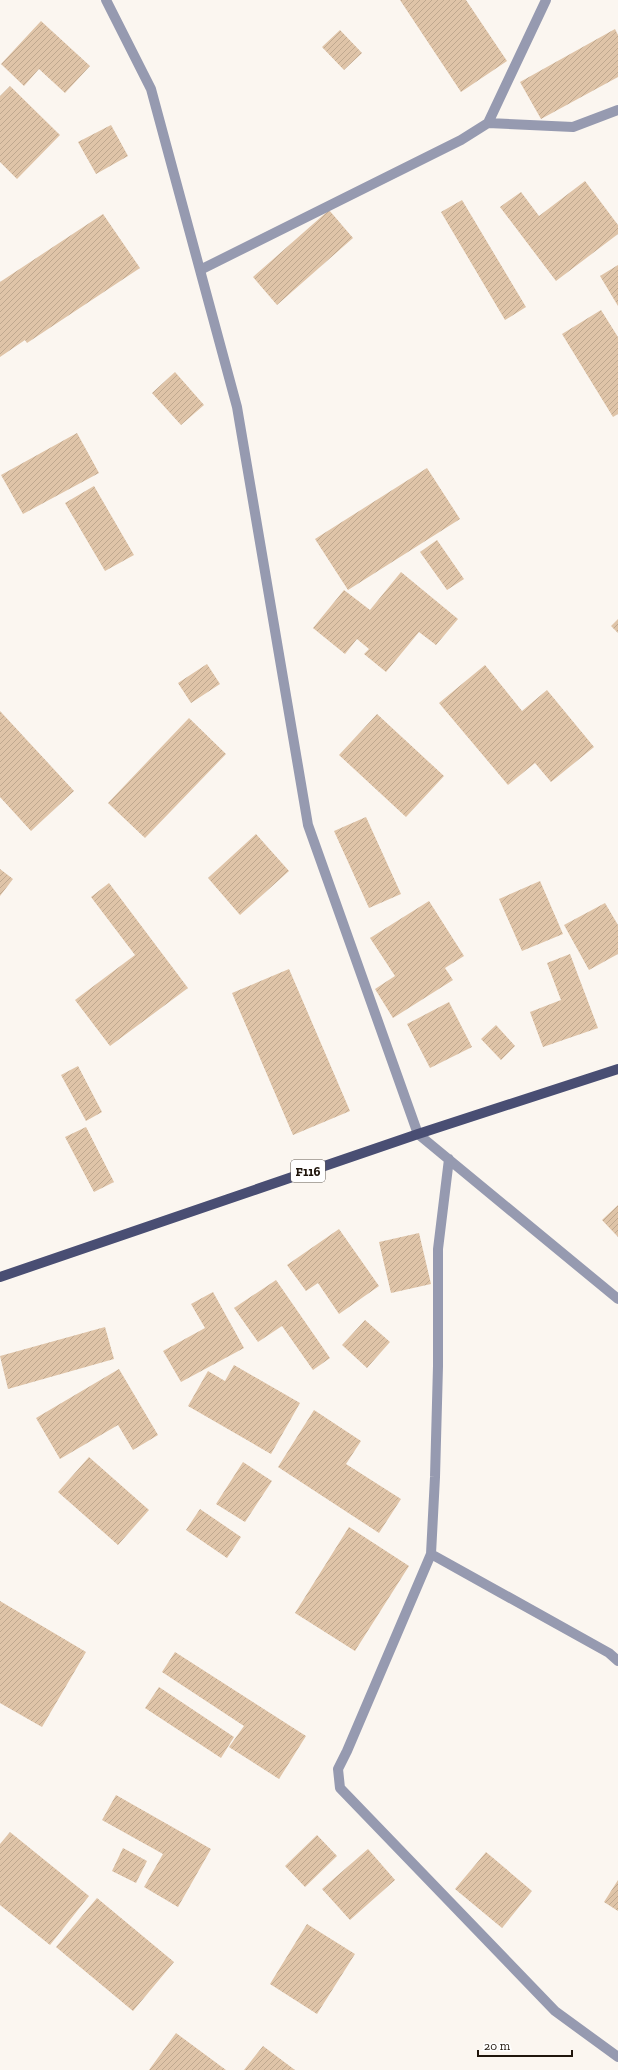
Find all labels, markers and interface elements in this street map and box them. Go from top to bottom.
road number: F116 [291,1160,325,1182]
scale bar [478,2032,572,2058]
text: 20 m [484,2039,511,2053]

